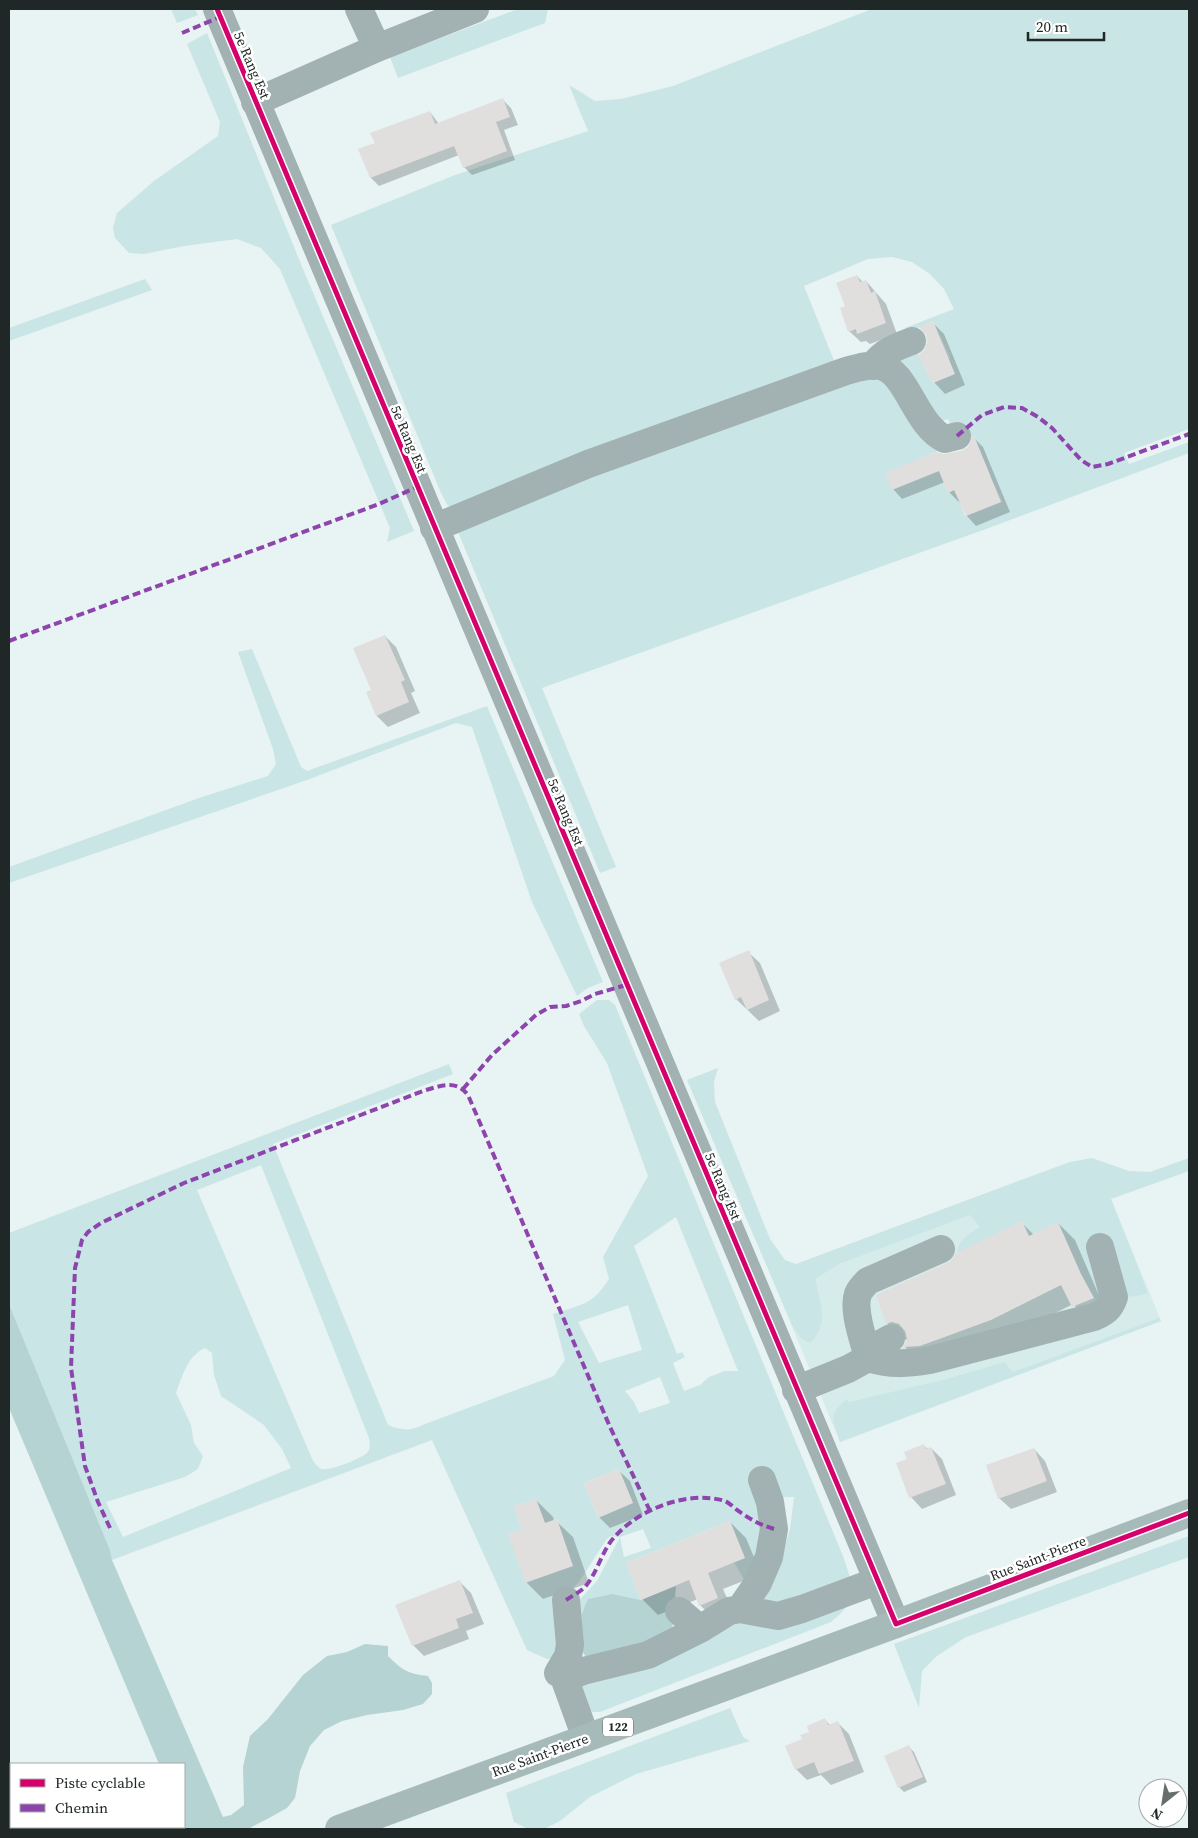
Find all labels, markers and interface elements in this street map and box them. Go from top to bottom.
scale bar [1028,10,1104,42]
text: 20 m [1036,16,1068,37]
street label: 5e Rang Est [229,28,275,102]
street label: 5e Rang Est [386,402,432,476]
street label: 5e Rang Est [543,775,589,849]
street label: 5e Rang Est [700,1149,746,1223]
street label: Rue Saint-Pierre [987,1530,1089,1586]
road number: 122 [603,1718,633,1736]
street label: Rue Saint-Pierre [489,1728,591,1782]
legend [10,1763,185,1828]
text: Piste cyclable [55,1772,146,1793]
north arrow [1138,1778,1188,1828]
text: Chemin [55,1797,108,1818]
text: N [1147,1803,1166,1825]

